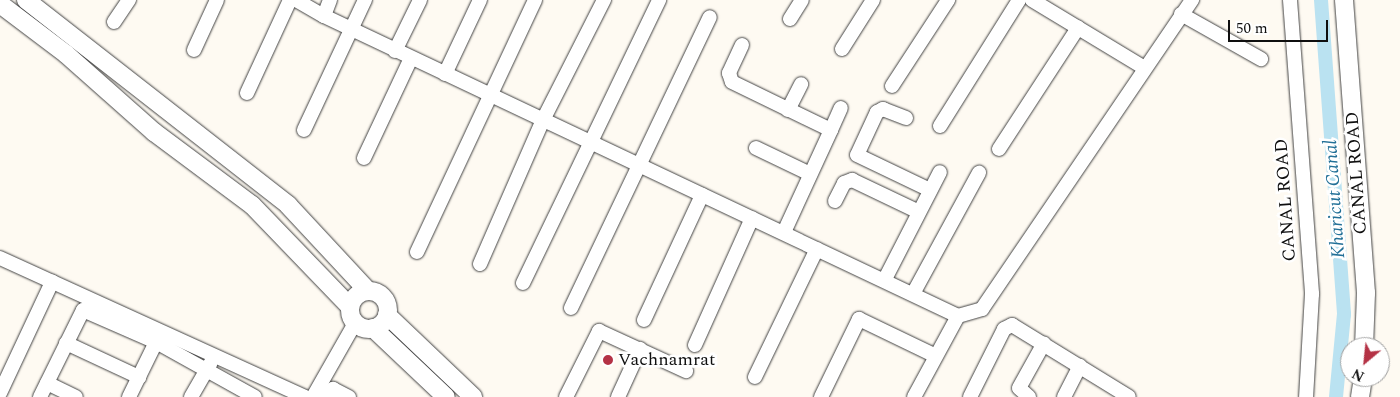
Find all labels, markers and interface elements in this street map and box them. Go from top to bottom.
scale bar [1230,10,1330,42]
text: 50 m [1236,17,1268,40]
street label: CANAL ROAD [1342,111,1372,235]
street label: CANAL ROAD [1271,138,1301,262]
water label: Kharicut Canal [1319,139,1351,259]
north arrow [1340,337,1390,387]
place label: Vachnamrat [618,349,715,371]
marker: Vachnamrat [602,354,614,366]
text: N [1348,363,1368,387]

